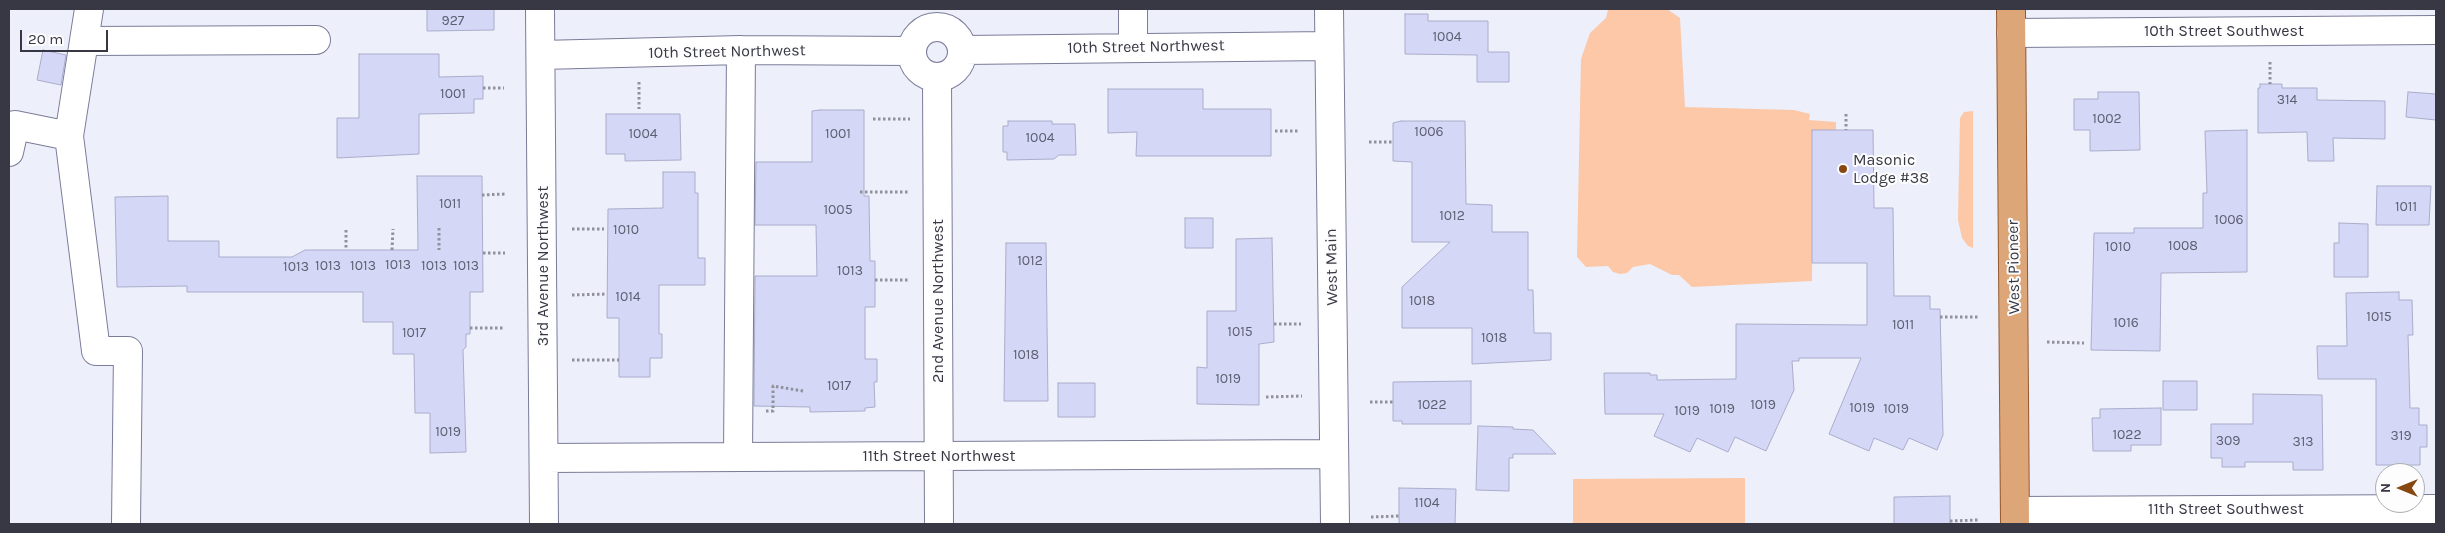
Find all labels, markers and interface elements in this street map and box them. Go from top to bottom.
house number: 927 [442,13,464,29]
scale bar [22,20,110,52]
street label: 10th Street Southwest [2144,21,2304,41]
house number: 1004 [1432,29,1462,45]
text: 20 m [28,30,63,48]
street label: 10th Street Northwest [1067,36,1225,58]
street label: 10th Street Northwest [648,41,806,63]
house number: 1001 [440,86,466,102]
house number: 314 [2277,92,2297,108]
house number: 1002 [2092,111,2122,127]
house number: 1006 [1414,124,1444,140]
house number: 1004 [628,126,658,142]
house number: 1001 [825,126,851,142]
house number: 1004 [1025,130,1055,146]
place label: Masonic Lodge #38 [1853,150,1929,188]
marker: Masonic Lodge #38 [1837,163,1849,175]
street label: 3rd Avenue Northwest [533,186,553,346]
house number: 1011 [439,196,461,212]
house number: 1011 [2395,199,2417,215]
house number: 1005 [823,202,853,218]
house number: 1012 [1439,208,1465,224]
house number: 1006 [2214,212,2244,228]
street label: 2nd Avenue Northwest [928,219,948,383]
street label: West Pioneer [2004,220,2024,314]
house number: 1010 [613,222,639,238]
street label: West Main [1322,228,1342,306]
house number: 1008 [2168,238,2198,254]
house number: 1010 [2105,239,2131,255]
house number: 1012 [1017,253,1043,269]
house number: 1013 [385,257,411,273]
house number: 1013 [315,258,341,274]
house number: 1013 [350,258,376,274]
house number: 1013 [421,258,447,274]
house number: 1013 [453,258,479,274]
house number: 1013 [283,259,309,275]
house number: 1013 [837,263,863,279]
house number: 1014 [615,289,641,305]
house number: 1018 [1409,293,1435,309]
house number: 1015 [2366,309,2392,325]
house number: 1016 [2113,315,2139,331]
house number: 1011 [1892,317,1914,333]
house number: 1015 [1227,324,1253,340]
house number: 1017 [402,325,426,341]
house number: 1018 [1481,330,1507,346]
house number: 1018 [1013,347,1039,363]
house number: 1019 [1215,371,1241,387]
house number: 1017 [827,378,851,394]
house number: 1022 [1417,397,1447,413]
house number: 1019 [1750,397,1776,413]
house number: 1019 [1849,400,1875,416]
house number: 1019 [1709,401,1735,417]
house number: 1019 [1883,401,1909,417]
house number: 1019 [1674,403,1700,419]
house number: 1019 [435,424,461,440]
house number: 1022 [2112,427,2142,443]
house number: 319 [2390,428,2412,444]
house number: 309 [2216,433,2240,449]
house number: 313 [2292,434,2314,450]
street label: 11th Street Northwest [862,446,1016,466]
north arrow [2375,463,2425,513]
text: N [2377,483,2394,493]
house number: 1104 [1414,495,1440,511]
street label: 11th Street Southwest [2148,499,2304,519]

